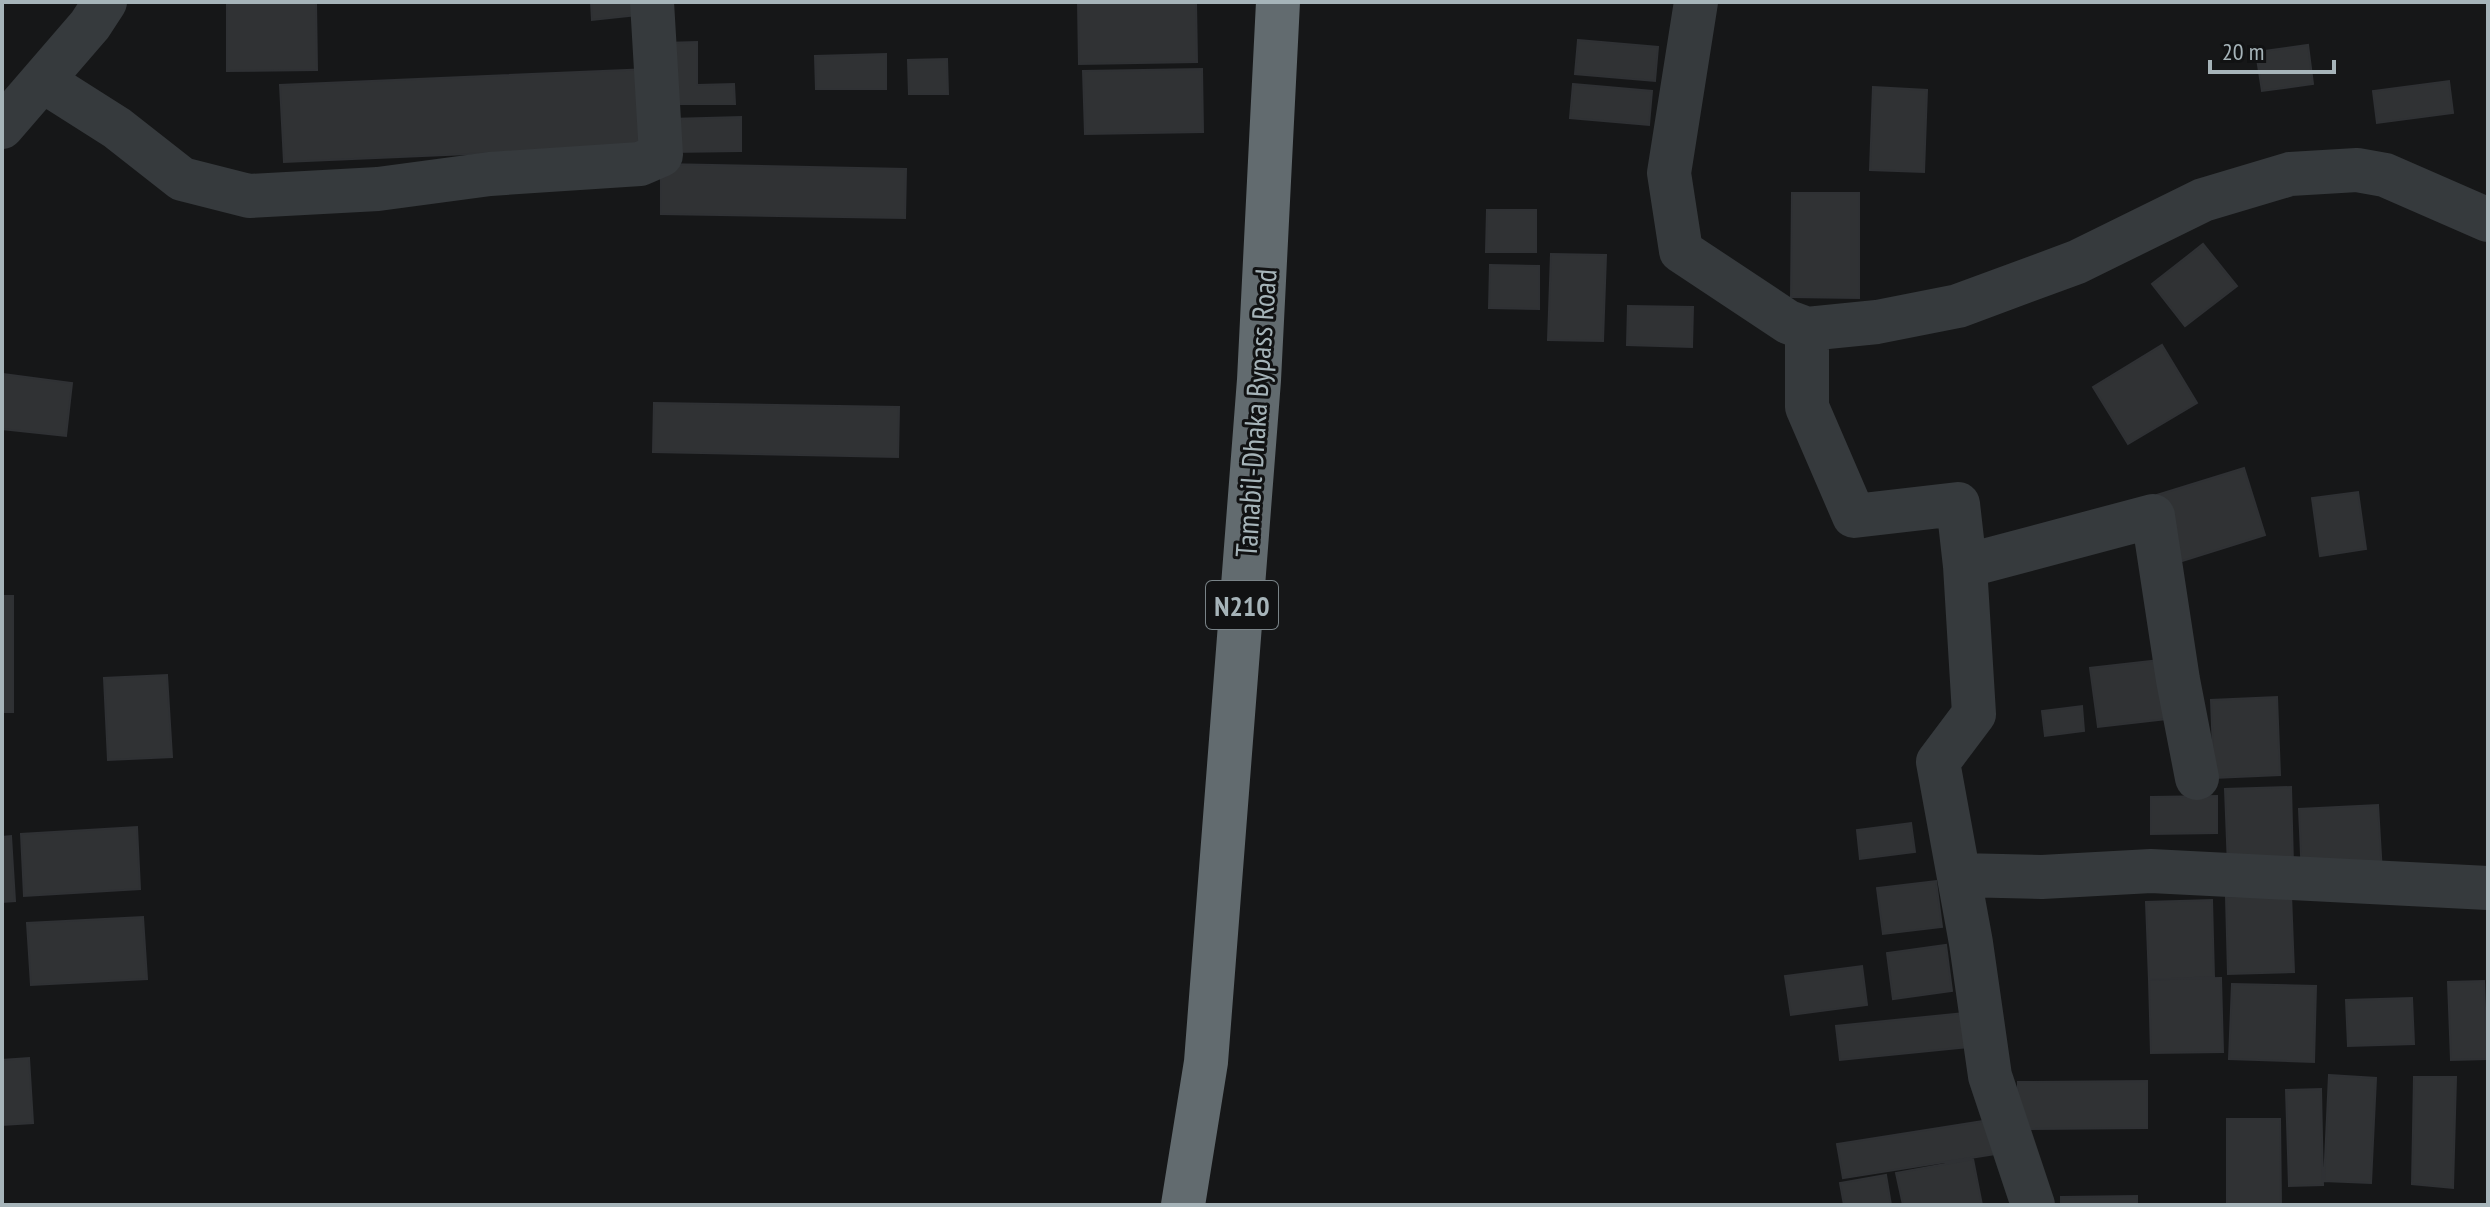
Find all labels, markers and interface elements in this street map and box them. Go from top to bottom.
scale bar [2210,24,2334,74]
text: 20 m [2222,36,2264,67]
street label: Tamabil-Dhaka Bypass Road [1225,268,1285,558]
road number: N210 [1206,581,1278,629]

